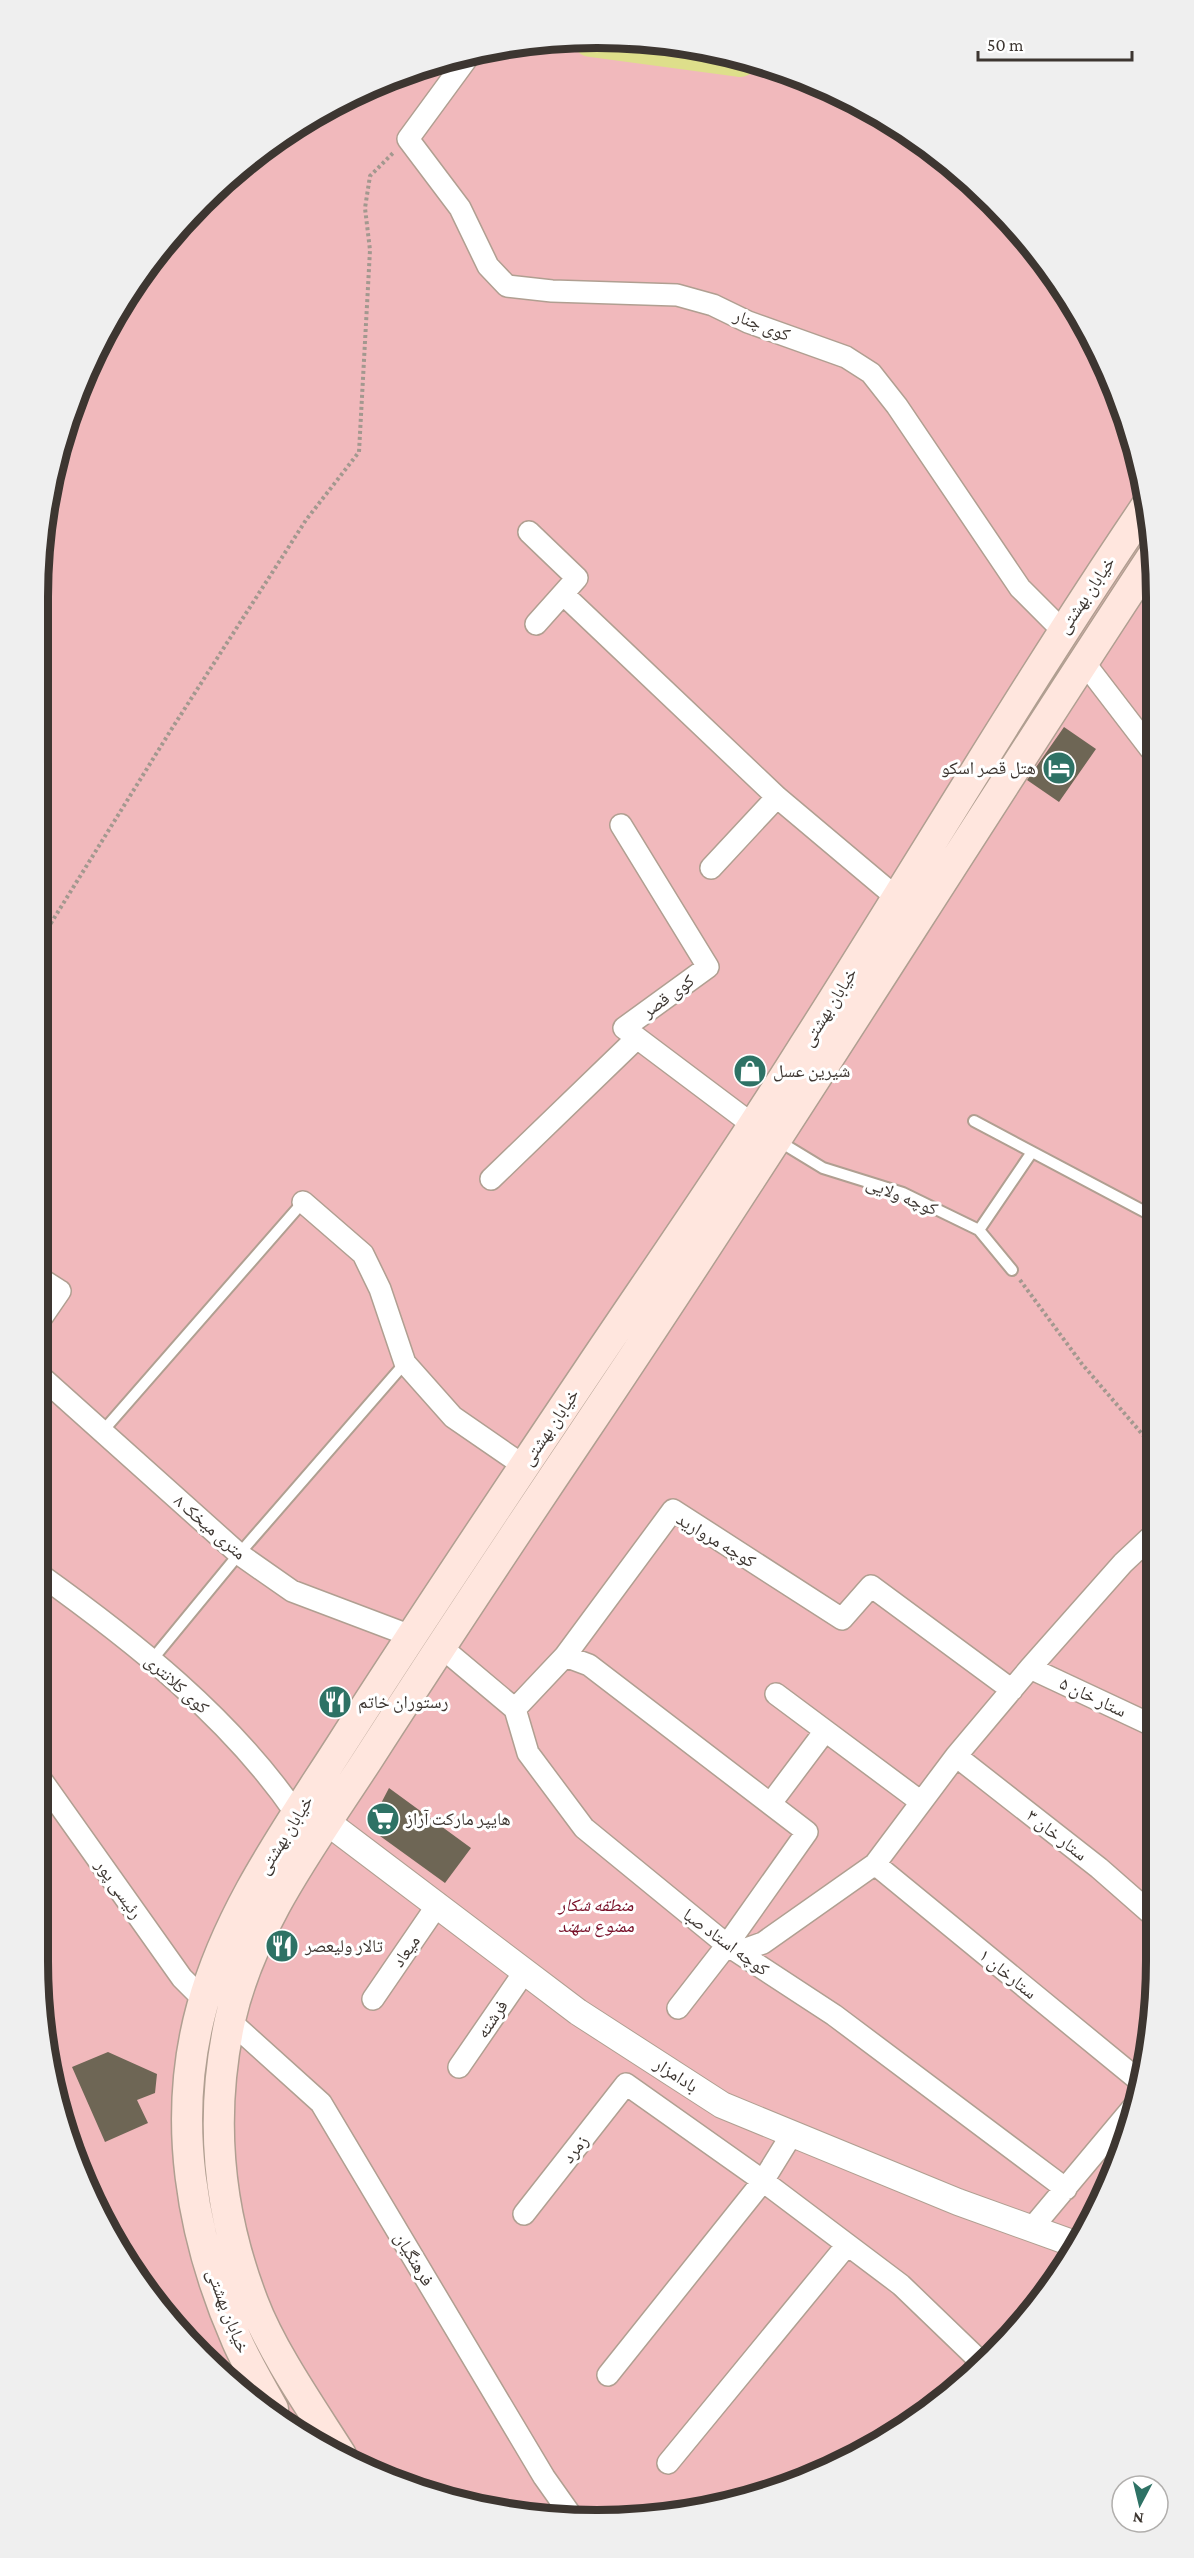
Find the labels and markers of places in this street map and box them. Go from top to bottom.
hotel icon: هتل قصر اسکو [1041,750,1077,786]
place label: هتل قصر اسکو [941,758,1036,779]
shop icon: شیرین عسل [732,1053,768,1089]
place label: شیرین عسل [773,1061,850,1082]
restaurant icon: رستوران خاتم [317,1684,353,1720]
place label: رستوران خاتم [358,1692,449,1714]
supermarket icon: هایپر مارکت آراز [365,1801,401,1837]
place label: هایپر مارکت آراز [405,1809,511,1830]
restaurant icon: تالار ولیعصر [264,1928,300,1964]
place label: تالار ولیعصر [304,1936,383,1956]

